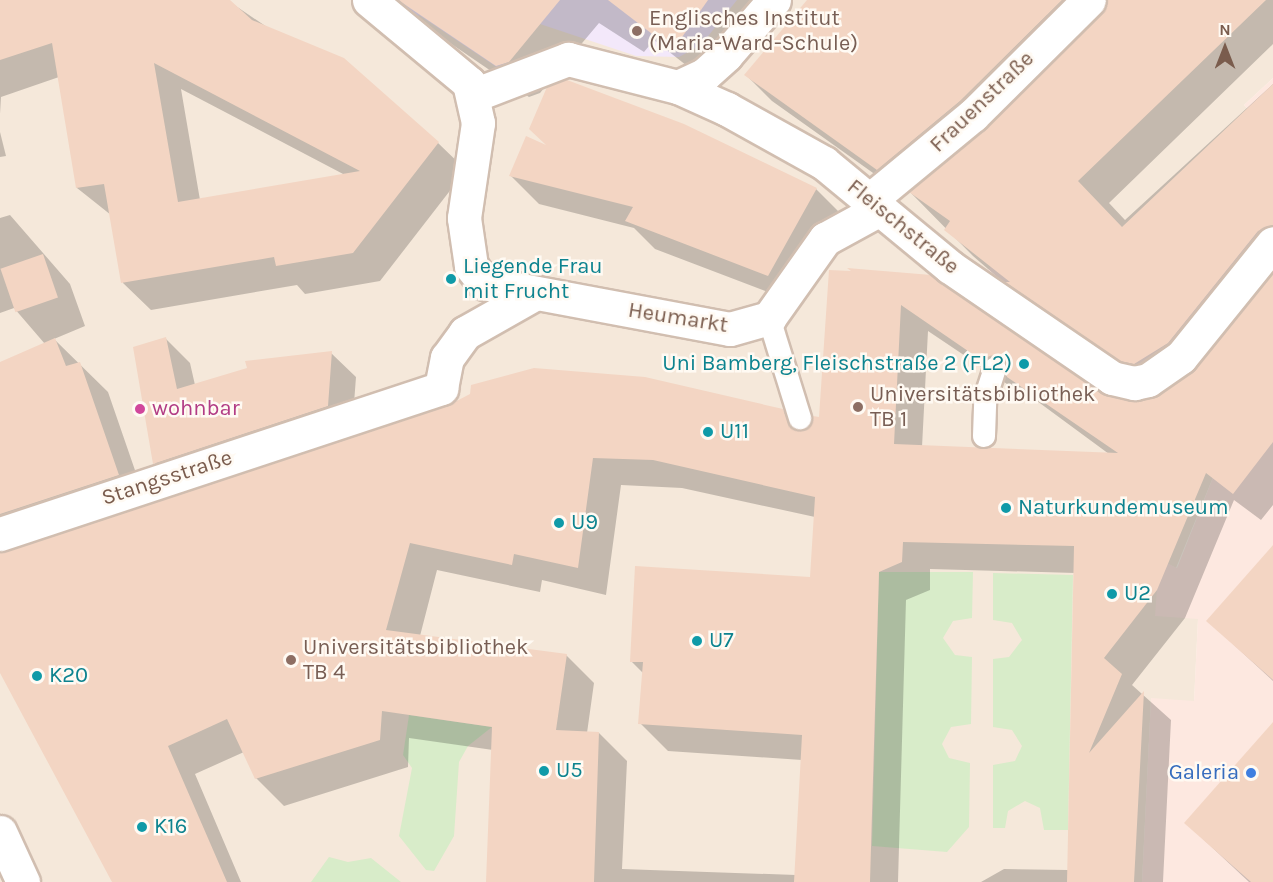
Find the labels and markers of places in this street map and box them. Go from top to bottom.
place label: Englisches Institut (Maria-Ward-Schule) [649,5,858,56]
marker: Englisches Institut (Maria-Ward-Schule) [630,24,644,38]
place label: Liegende Frau mit Frucht [463,253,603,304]
marker: Liegende Frau mit Frucht [444,272,458,286]
place label: Uni Bamberg, Fleischstraße 2 (FL2) [662,351,1012,377]
marker: Uni Bamberg, Fleischstraße 2 (FL2) [1017,357,1031,371]
place label: Universitätsbibliothek TB 1 [870,381,1095,433]
place label: wohnbar [152,396,240,422]
marker: Universitätsbibliothek TB 1 [851,400,865,414]
marker: wohnbar [133,402,147,416]
place label: U11 [720,419,749,445]
marker: U11 [701,425,715,439]
place label: Naturkundemuseum [1018,495,1229,521]
marker: Naturkundemuseum [999,501,1013,515]
place label: U9 [571,510,598,536]
marker: U9 [552,516,566,530]
place label: U2 [1124,581,1151,607]
marker: U2 [1105,587,1119,601]
place label: U7 [709,628,734,654]
place label: Universitätsbibliothek TB 4 [303,634,528,686]
marker: U7 [690,634,704,648]
marker: Universitätsbibliothek TB 4 [284,653,298,667]
place label: K20 [49,663,88,689]
marker: K20 [30,669,44,683]
place label: U5 [556,758,583,784]
place label: Galeria [1169,760,1239,786]
marker: U5 [537,764,551,778]
marker: Galeria [1244,766,1258,780]
place label: K16 [154,814,187,840]
marker: K16 [135,820,149,834]

